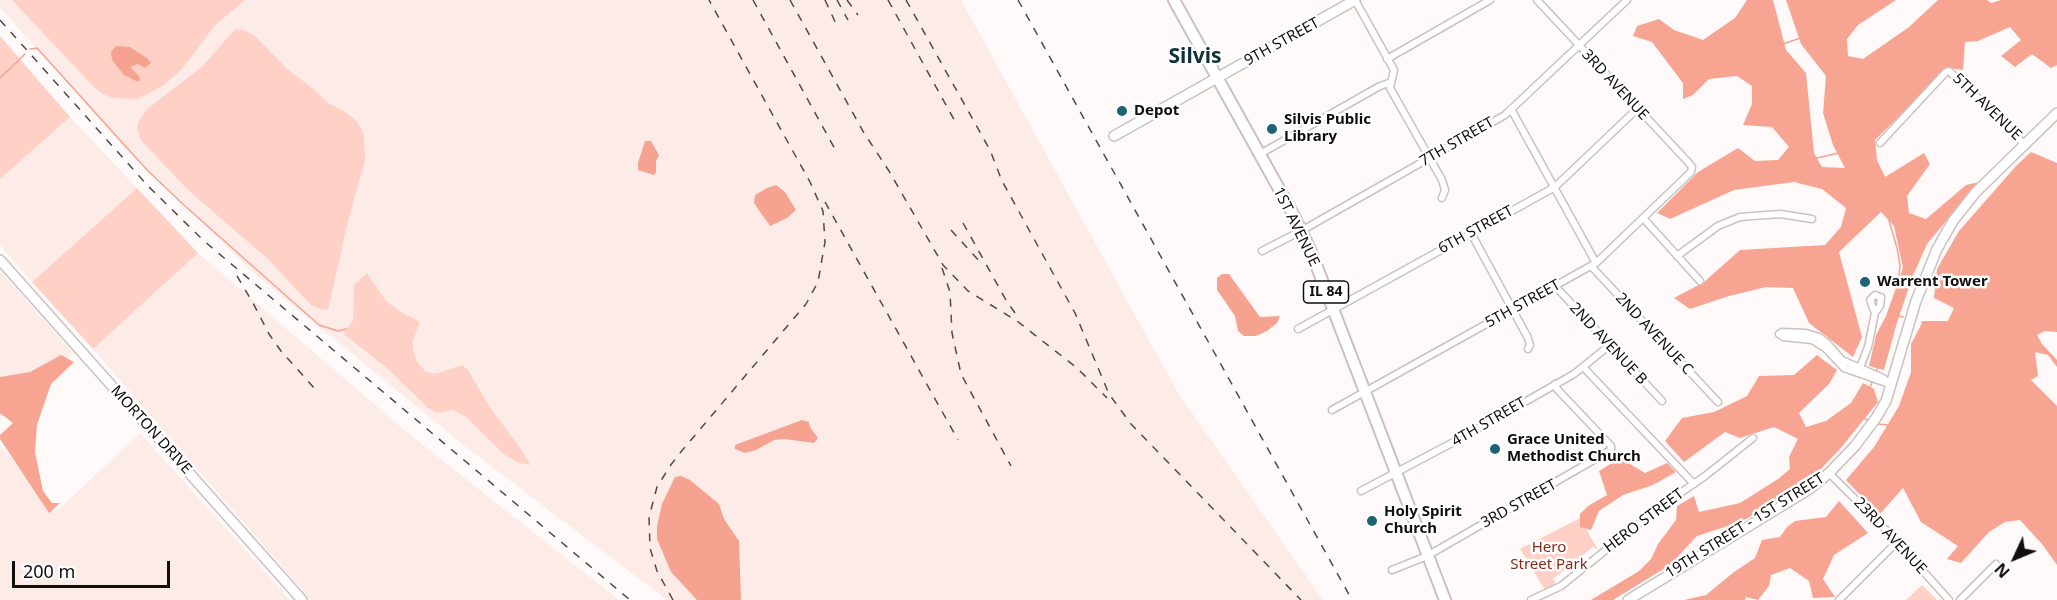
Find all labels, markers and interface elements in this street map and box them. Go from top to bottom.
street label: 9TH STREET [1241,14,1323,70]
district label: Silvis [1169,44,1221,70]
street label: 3RD AVENUE [1578,46,1652,124]
street label: 5TH AVENUE [1949,70,2025,144]
place label: Depot [1134,102,1179,120]
marker: Depot [1115,104,1129,118]
place label: Silvis Public Library [1284,111,1371,146]
street label: 7TH STREET [1417,113,1497,171]
marker: Silvis Public Library [1265,122,1279,136]
street label: 1ST AVENUE [1269,184,1323,270]
street label: 6TH STREET [1435,202,1517,258]
place label: Warrent Tower [1877,273,1988,291]
marker: Warrent Tower [1858,275,1872,289]
street label: 5TH STREET [1482,276,1564,332]
road number: IL 84 [1304,281,1348,303]
street label: 2ND AVENUE C [1612,289,1696,379]
street label: 2ND AVENUE B [1565,299,1651,389]
street label: MORTON DRIVE [107,382,195,478]
street label: 4TH STREET [1449,393,1529,451]
place label: Grace United Methodist Church [1507,431,1641,466]
marker: Grace United Methodist Church [1488,442,1502,456]
street label: 19TH STREET - 1ST STREET [1662,470,1828,582]
street label: 3RD STREET [1478,476,1560,532]
street label: HERO STREET [1601,485,1687,557]
street label: 23RD AVENUE [1850,494,1930,578]
place label: Holy Spirit Church [1384,503,1462,538]
marker: Holy Spirit Church [1365,514,1379,528]
north arrow [1985,528,2045,588]
park label: Hero Street Park [1510,539,1588,574]
scale bar [15,549,172,587]
text: N [1990,558,2014,583]
text: 200 m [23,559,75,583]

